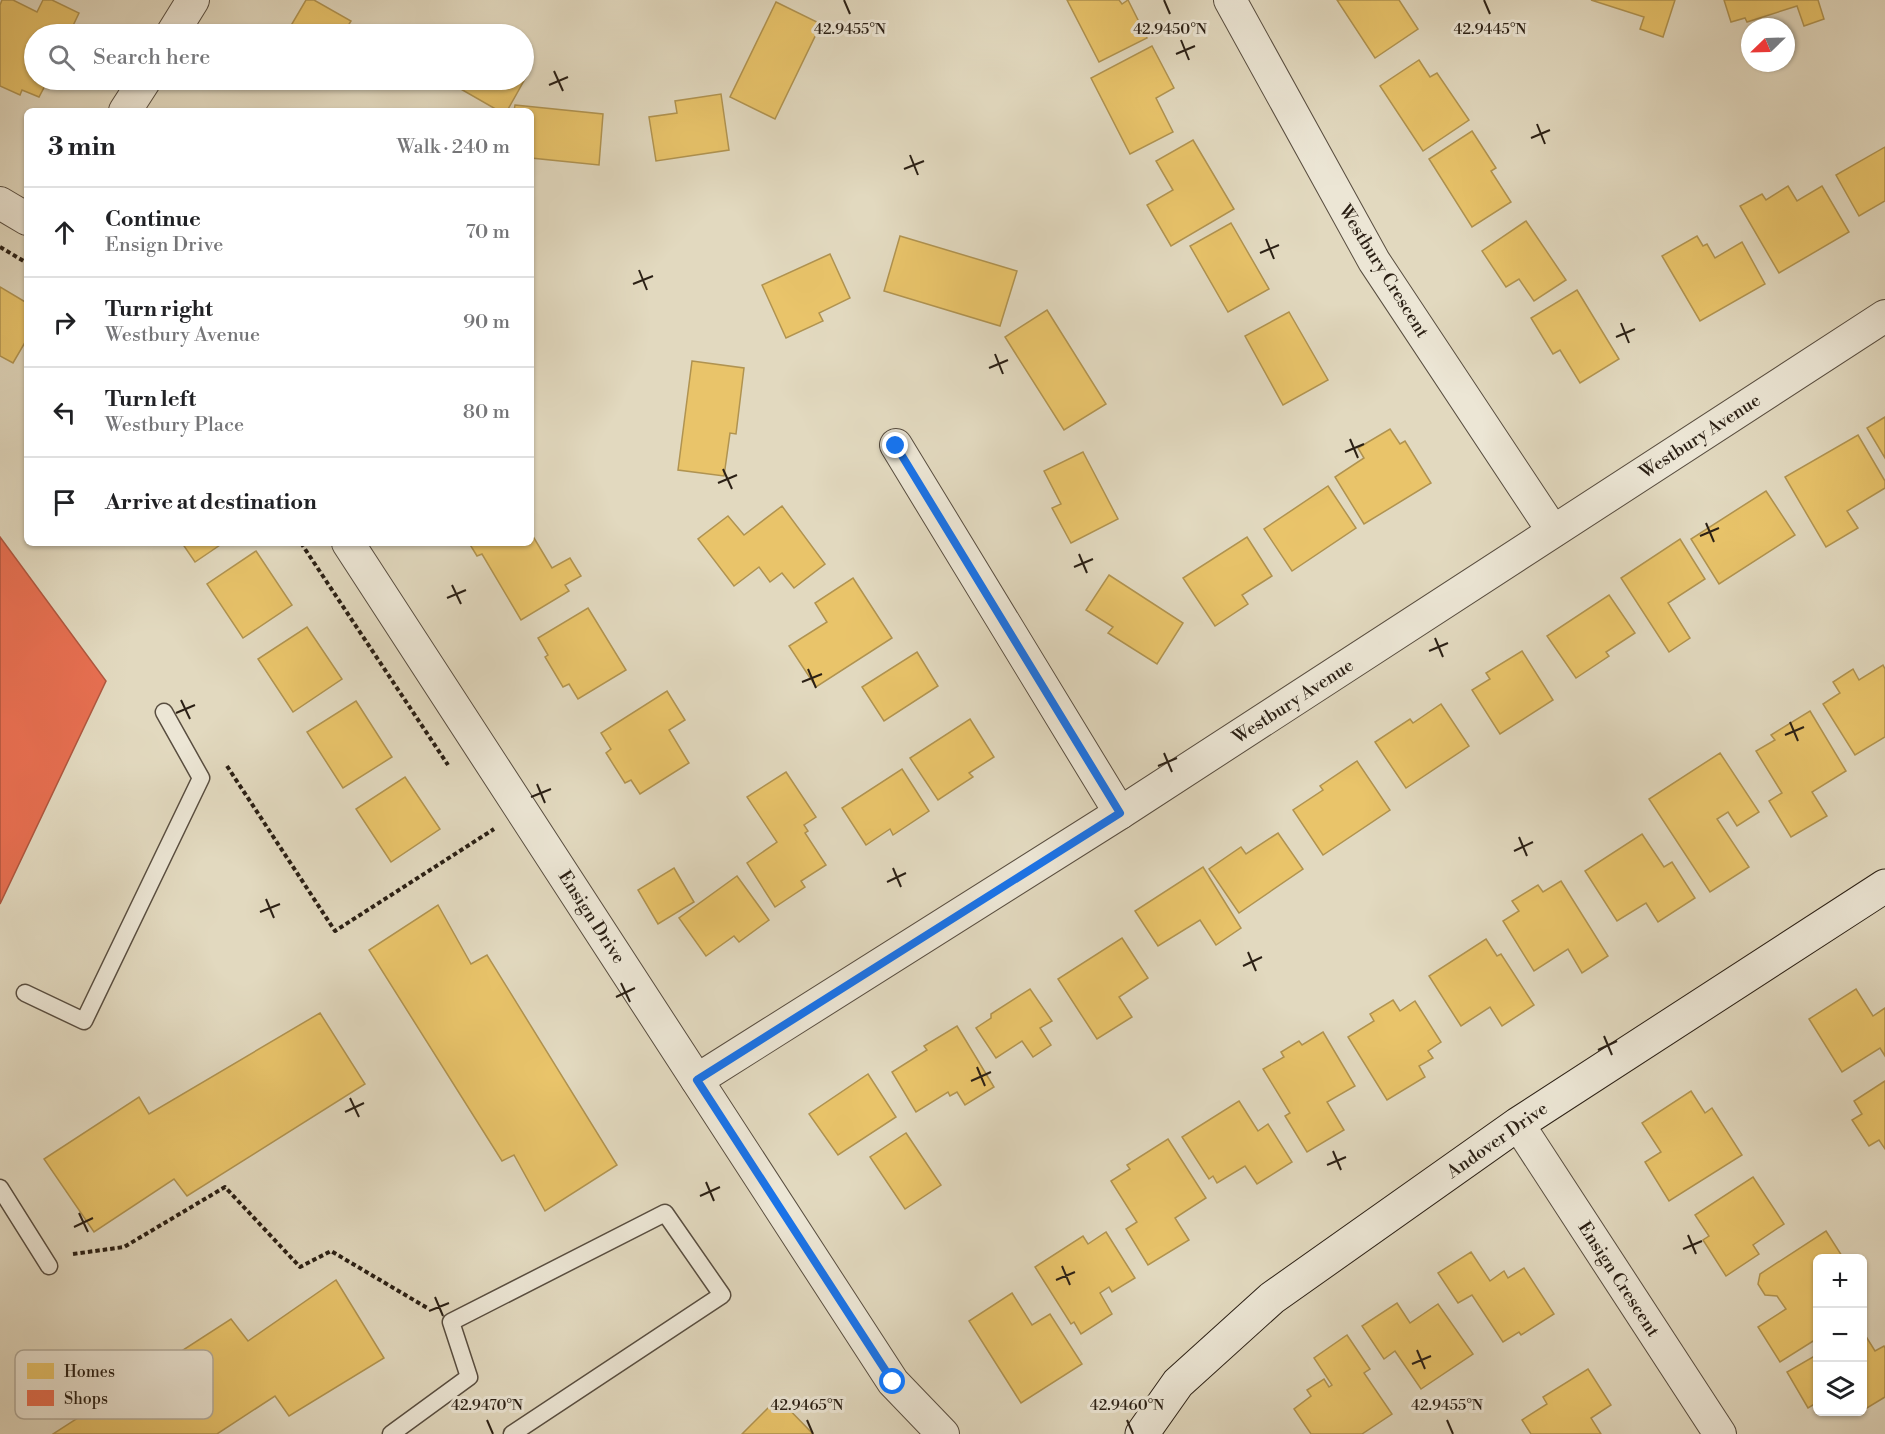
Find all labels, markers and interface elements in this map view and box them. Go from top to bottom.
north arrow [1741,18,1795,72]
text: 42.9455°N [814,20,886,39]
text: 42.9450°N [1133,20,1207,39]
text: 42.9445°N [1454,20,1526,39]
search box [24,24,534,90]
icon: search [45,41,78,74]
text: Search here [93,44,210,71]
text: 3 min [48,131,116,163]
text: Walk · 240 m [397,135,510,160]
street label: Westbury Crescent [1333,200,1434,343]
text: Continue [105,206,201,233]
icon: ahead [48,216,81,249]
text: 70 m [466,220,510,245]
text: Ensign Drive [105,233,223,258]
text: Turn right [105,296,213,323]
icon: right [48,306,81,339]
text: 90 m [463,310,510,335]
text: Westbury Avenue [105,323,260,348]
text: Turn left [105,386,196,413]
street label: Westbury Avenue [1635,389,1765,485]
icon: left [48,396,81,429]
text: 80 m [463,400,510,425]
text: Westbury Place [105,413,244,438]
route end [882,432,908,458]
icon: arrive [48,486,81,519]
text: Arrive at destination [105,489,317,516]
street label: Westbury Avenue [1228,654,1358,750]
street label: Ensign Drive [553,866,630,968]
street label: Andover Drive [1441,1097,1552,1184]
street label: Ensign Crescent [1573,1217,1665,1342]
map controls [1813,1254,1867,1416]
button: + [1813,1254,1867,1308]
button: − [1813,1308,1867,1362]
legend [15,1350,213,1419]
text: Homes [64,1362,115,1382]
button: layers [1813,1362,1867,1416]
route start [879,1368,905,1394]
text: Shops [64,1389,108,1409]
text: 42.9470°N [451,1396,523,1415]
text: 42.9465°N [771,1396,843,1415]
text: 42.9460°N [1090,1396,1164,1415]
text: 42.9455°N [1411,1396,1483,1415]

